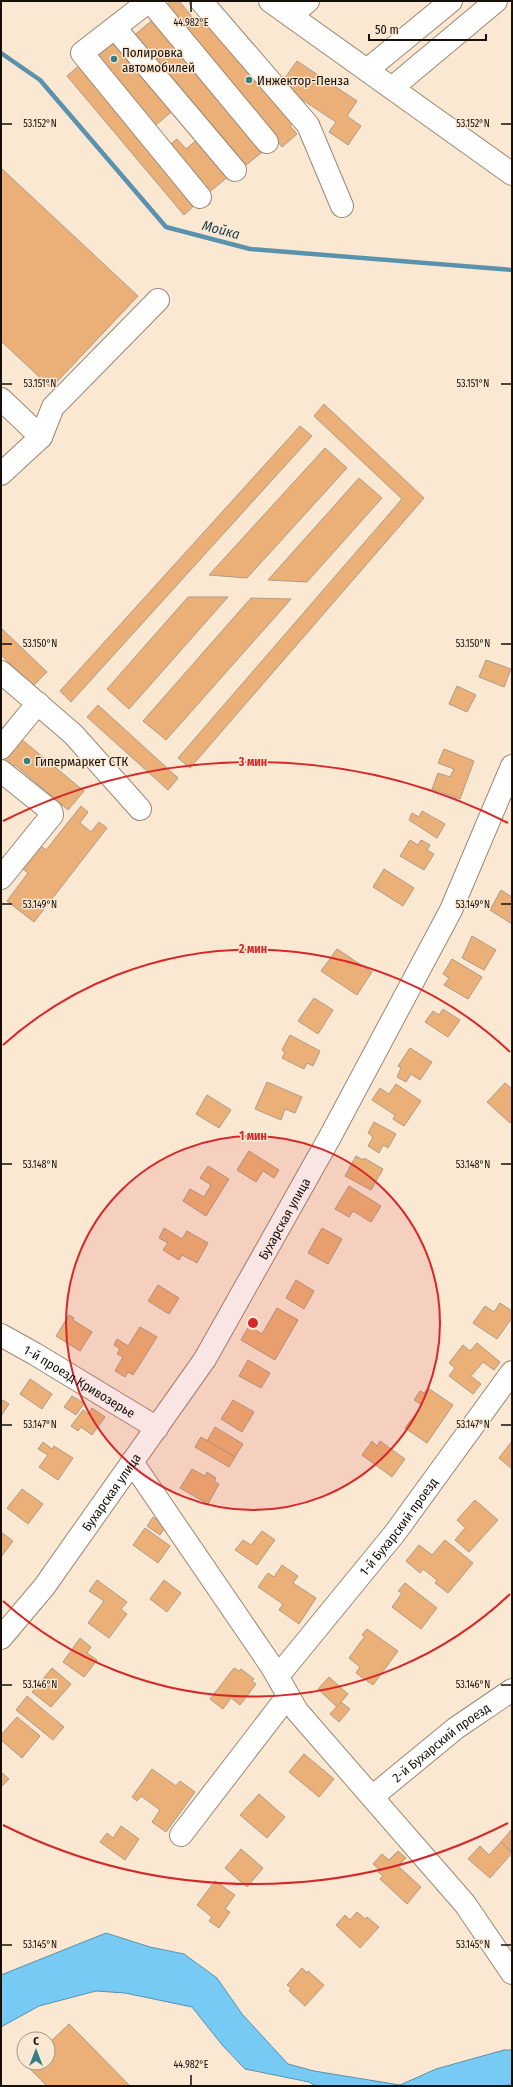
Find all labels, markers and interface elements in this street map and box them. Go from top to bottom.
scale bar [369,16,486,42]
text: 44.982°E [173,17,209,29]
text: 50 m [375,23,399,37]
place label: Полировка автомобилей [122,45,195,75]
marker: Полировка автомобилей [109,54,119,64]
place label: Инжектор-Пенза [257,73,349,88]
marker: Инжектор-Пенза [244,75,254,85]
text: 53.152°N [23,118,57,130]
text: 53.152°N [456,118,490,130]
water label: Мойка [200,217,242,243]
text: 53.151°N [24,378,56,390]
text: 53.151°N [457,378,489,390]
text: 53.150°N [23,638,57,650]
text: 53.150°N [456,638,490,650]
place label: Гипермаркет СТК [35,754,128,769]
text: 3 мин [238,755,267,769]
marker: Гипермаркет СТК [22,756,32,766]
text: 53.149°N [23,899,57,911]
text: 53.149°N [456,899,490,911]
text: 2 мин [238,942,267,956]
text: 1 мин [239,1129,267,1143]
text: 53.148°N [23,1159,57,1171]
text: 53.148°N [456,1159,490,1171]
street label: Бухарская улица [255,1175,313,1262]
centre of rings [246,1316,260,1330]
street label: 1-й проезд Кривозерье [21,1342,138,1420]
text: 53.147°N [23,1419,57,1431]
text: 53.147°N [456,1419,490,1431]
street label: Бухарская улица [79,1450,144,1534]
street label: 1-й Бухарский проезд [356,1474,441,1578]
text: 53.146°N [23,1679,57,1691]
text: 53.146°N [456,1679,490,1691]
street label: 2-й Бухарский проезд [389,1700,493,1785]
text: 53.145°N [23,1939,57,1951]
text: 53.145°N [456,1939,490,1951]
north arrow [16,2031,56,2071]
text: С [33,2035,39,2048]
text: 44.982°E [173,2059,209,2071]

